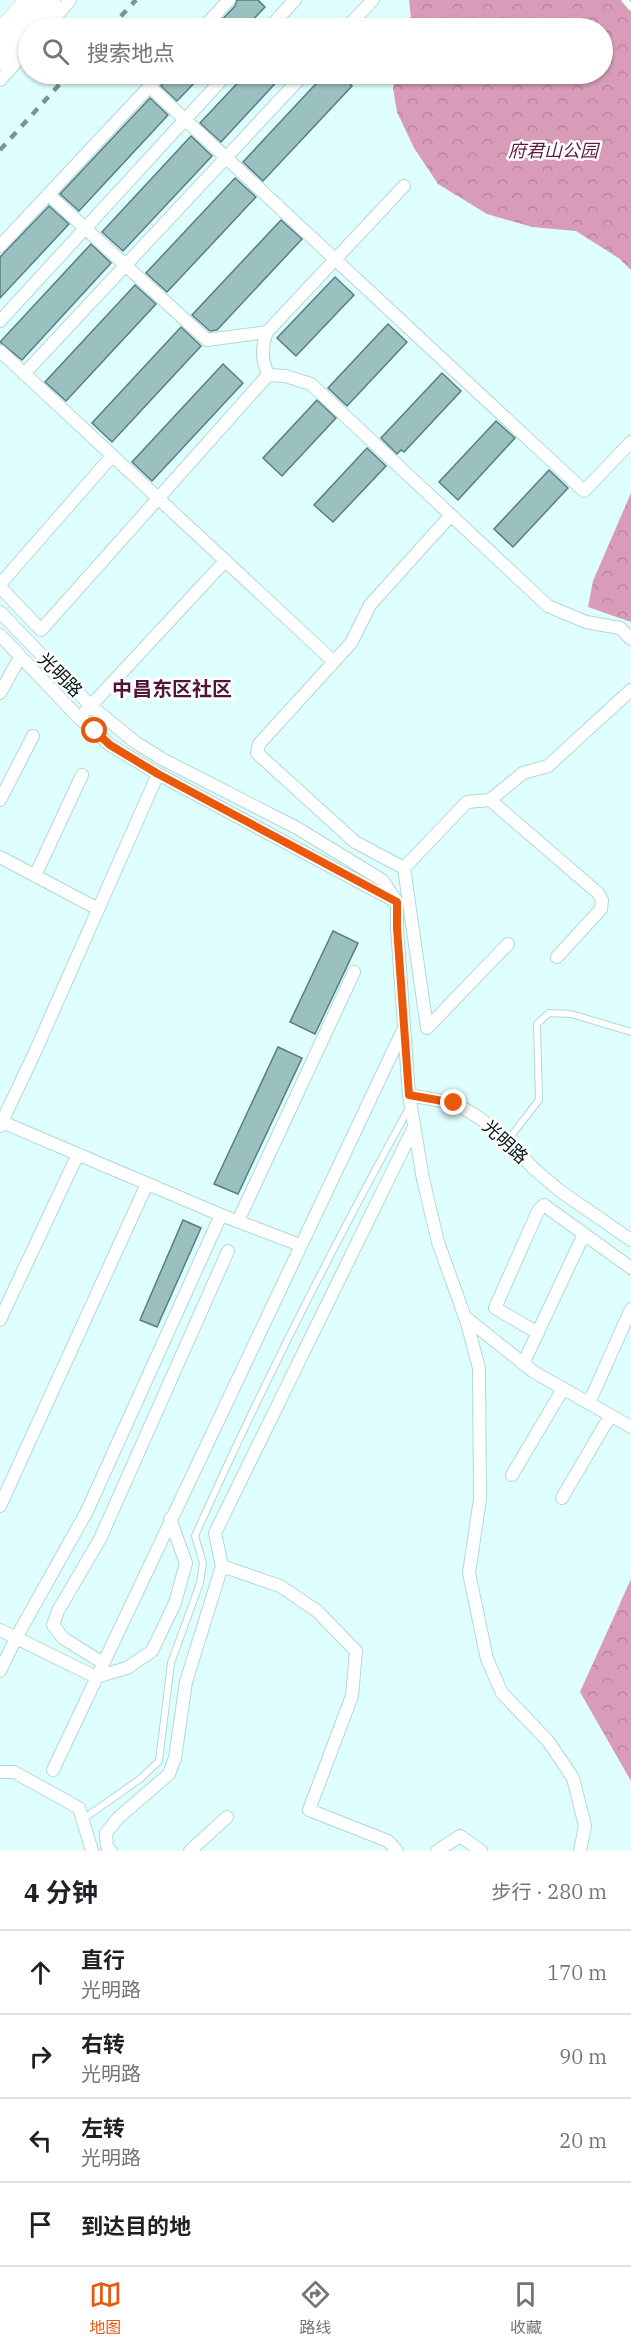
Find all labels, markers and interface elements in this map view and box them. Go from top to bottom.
search box [18,18,613,84]
icon: search [39,35,72,68]
text: 搜索地点 [87,38,175,67]
park label: 府君山公园 [508,139,601,162]
street label: 光明路 [33,647,88,702]
district label: 中昌东区社区 [112,675,232,702]
route start [81,717,107,743]
route end [440,1089,466,1115]
street label: 光明路 [478,1115,533,1168]
text: 4 分钟 [24,1875,98,1909]
text: 步行 · 280 m [492,1878,607,1905]
text: 直行 [81,1945,125,1974]
icon: ahead [24,1956,57,1989]
text: 170 m [547,1959,607,1986]
text: 光明路 [81,1976,141,2003]
text: 右转 [81,2029,125,2058]
icon: right [24,2040,57,2073]
text: 90 m [559,2043,607,2070]
text: 光明路 [81,2060,141,2087]
text: 左转 [81,2113,125,2142]
icon: left [24,2124,57,2157]
text: 20 m [559,2127,607,2154]
text: 光明路 [81,2144,141,2171]
icon: arrive [24,2208,57,2241]
text: 到达目的地 [81,2211,191,2240]
tab: 地图 [89,2278,122,2338]
tab: 路线 [299,2278,332,2338]
tab: 收藏 [509,2278,542,2338]

